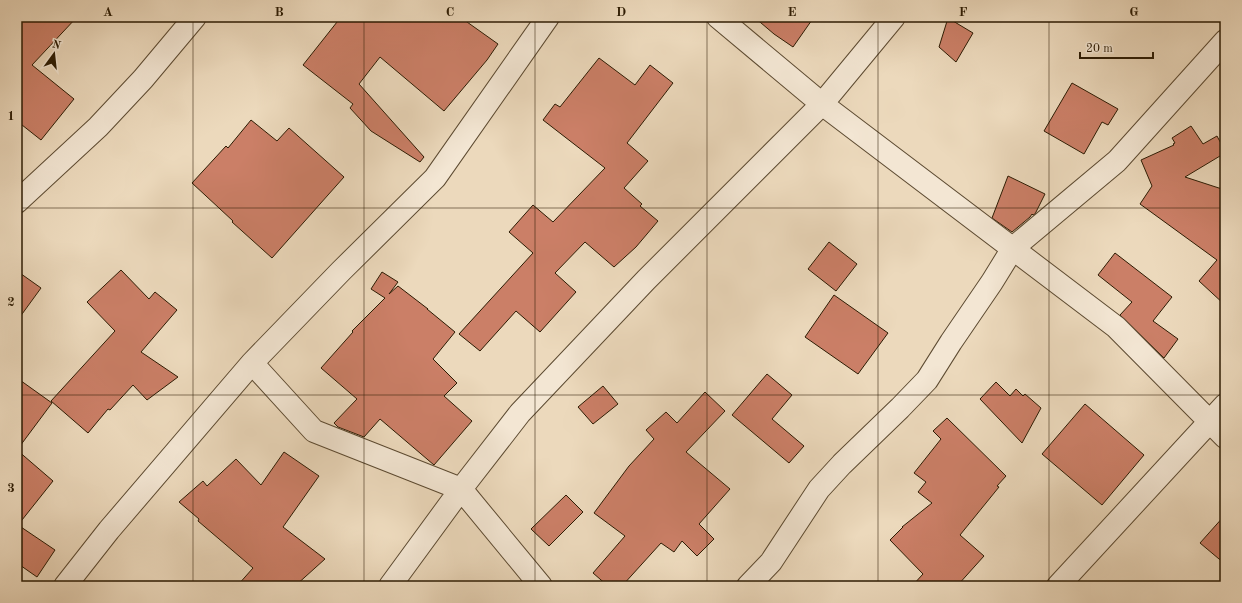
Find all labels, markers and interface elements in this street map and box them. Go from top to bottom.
text: A [103,6,113,19]
text: B [274,6,284,19]
text: C [446,6,454,19]
text: D [616,6,626,19]
text: E [788,6,797,19]
text: F [959,6,968,19]
text: G [1129,6,1139,19]
north arrow [34,34,74,74]
scale bar [1080,34,1153,60]
text: N [51,39,62,52]
text: 20 m [1086,43,1113,55]
text: 1 [7,110,15,123]
text: 2 [7,296,15,309]
text: 3 [7,482,15,495]

